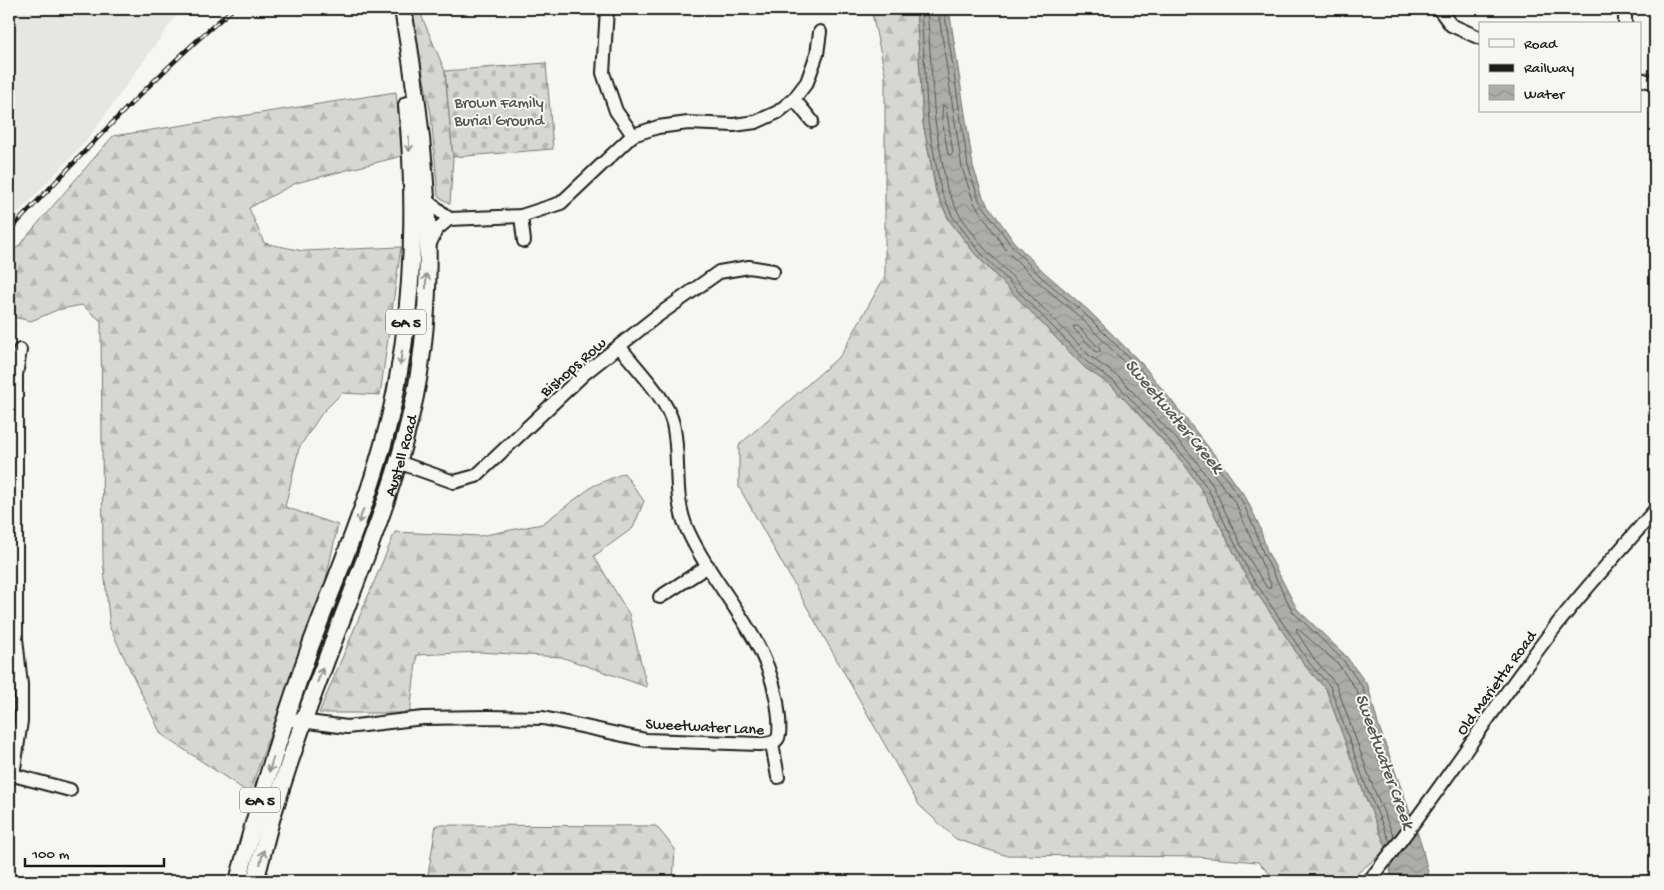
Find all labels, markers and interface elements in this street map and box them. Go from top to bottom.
legend [1479,22,1642,112]
text: Road [1524,36,1558,54]
text: Railway [1524,60,1575,78]
text: Water [1524,86,1566,104]
park label: Brown Family Burial Ground [453,95,545,132]
one-way arrow [405,136,414,152]
one-way arrow [421,273,431,290]
road number: GA 5 [386,310,426,334]
street label: Bishops Row [537,334,612,403]
one-way arrow [396,350,406,366]
water label: Sweetwater Creek [1119,355,1228,479]
street label: Austell Road [382,412,424,499]
one-way arrow [356,507,365,523]
street label: Old Marietta Road [1454,627,1543,740]
one-way arrow [316,668,325,684]
water label: Sweetwater Creek [1349,691,1419,834]
street label: Sweetwater Lane [645,716,765,741]
one-way arrow [265,757,275,773]
road number: GA 5 [240,788,280,812]
scale bar [25,835,164,867]
text: 100 m [31,846,70,864]
one-way arrow [258,850,267,866]

